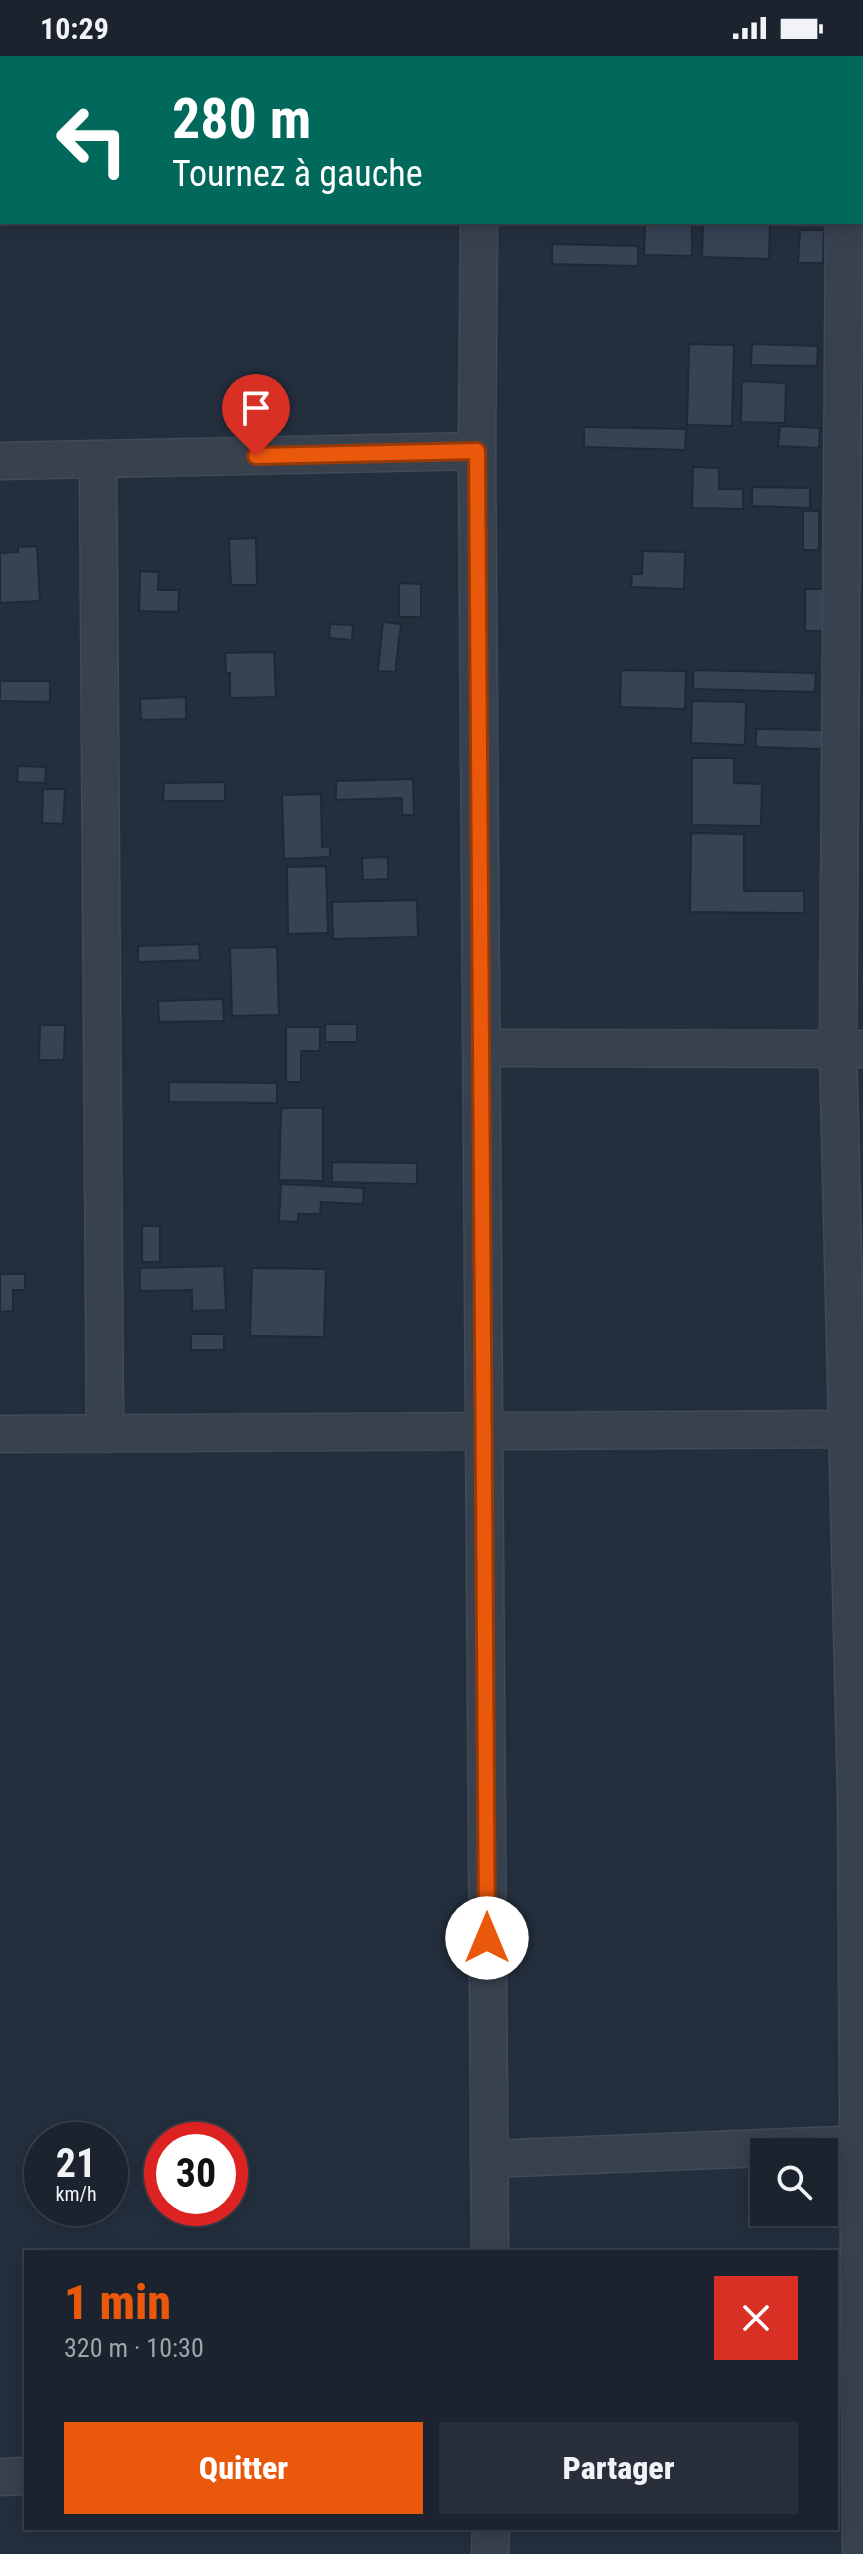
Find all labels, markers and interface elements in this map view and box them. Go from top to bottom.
text: 10:29 [40,11,109,46]
text: 280 m [172,86,311,152]
icon: left [40,88,144,192]
text: Tournez à gauche [172,153,423,195]
pin [222,374,290,456]
icon: arrive [234,386,278,430]
position arrow [445,1896,529,1980]
speed limit sign: 30 [144,2122,248,2226]
map controls [750,2138,838,2226]
button: search [750,2138,838,2226]
text: 21 [56,2140,96,2187]
text: km/h [55,2182,97,2206]
text: 1 min [64,2274,171,2331]
button: close [714,2276,798,2360]
text: 320 m · 10:30 [64,2333,204,2363]
button: Quitter [64,2422,423,2514]
button: Partager [439,2422,798,2514]

